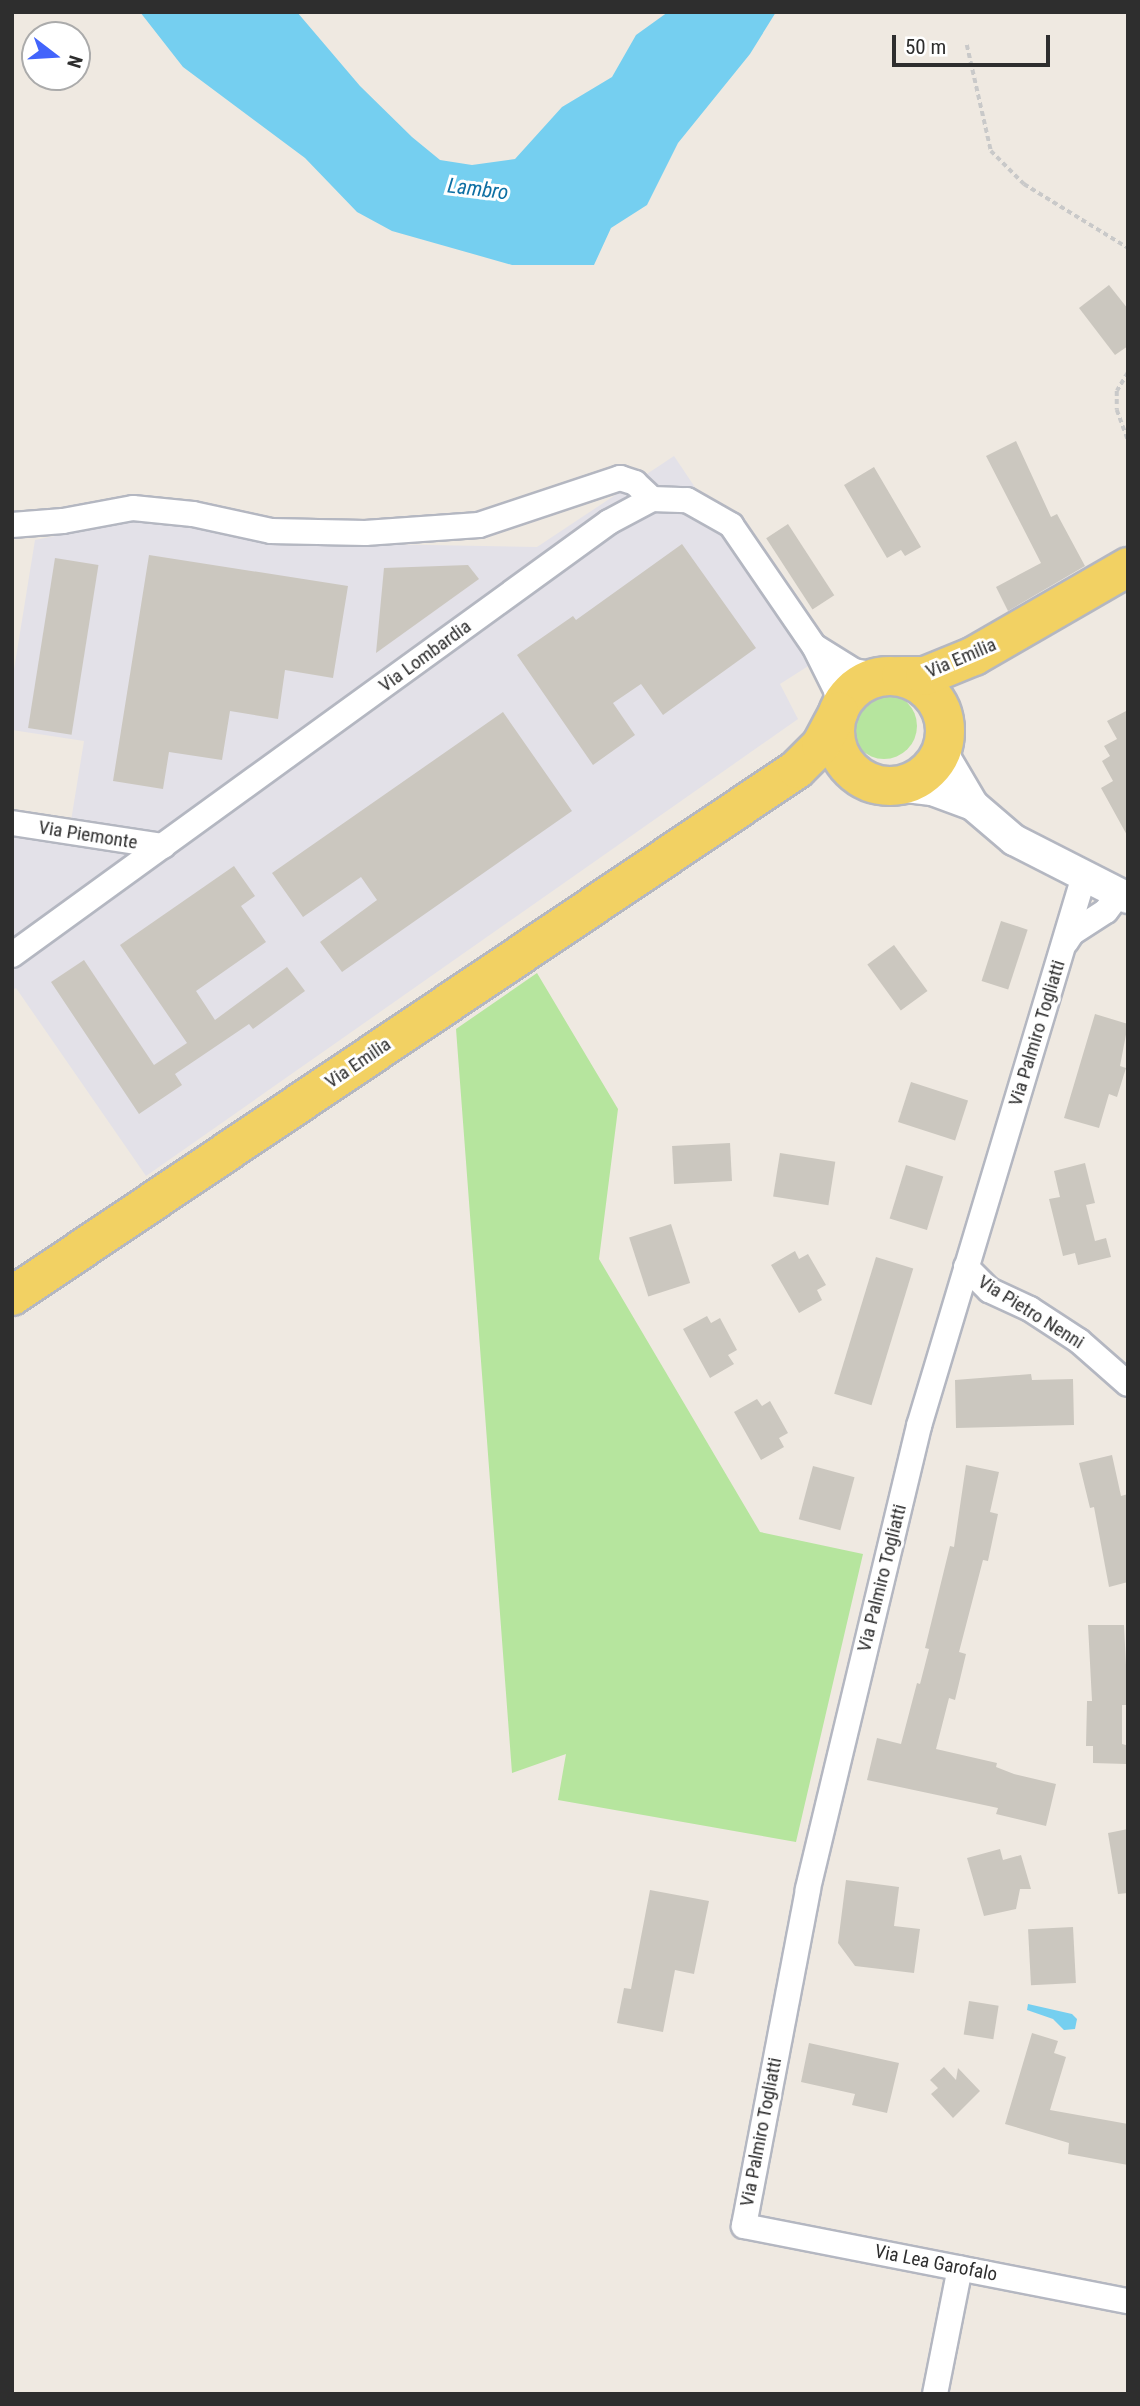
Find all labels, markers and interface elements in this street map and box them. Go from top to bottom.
north arrow [21,21,91,91]
scale bar [895,21,1052,65]
text: 50 m [905,35,946,59]
text: N [62,53,87,71]
water label: Lambro [446,173,510,205]
street label: Via Lombardia [374,615,476,697]
street label: Via Emilia [922,633,1000,683]
street label: Via Piemonte [37,816,139,854]
street label: Via Palmiro Togliatti [1004,957,1070,1109]
street label: Via Emilia [321,1033,395,1093]
street label: Via Pietro Nenni [974,1270,1088,1354]
street label: Via Palmiro Togliatti [853,1502,911,1654]
street label: Via Palmiro Togliatti [735,2055,787,2209]
street label: Via Lea Garofalo [873,2240,999,2286]

